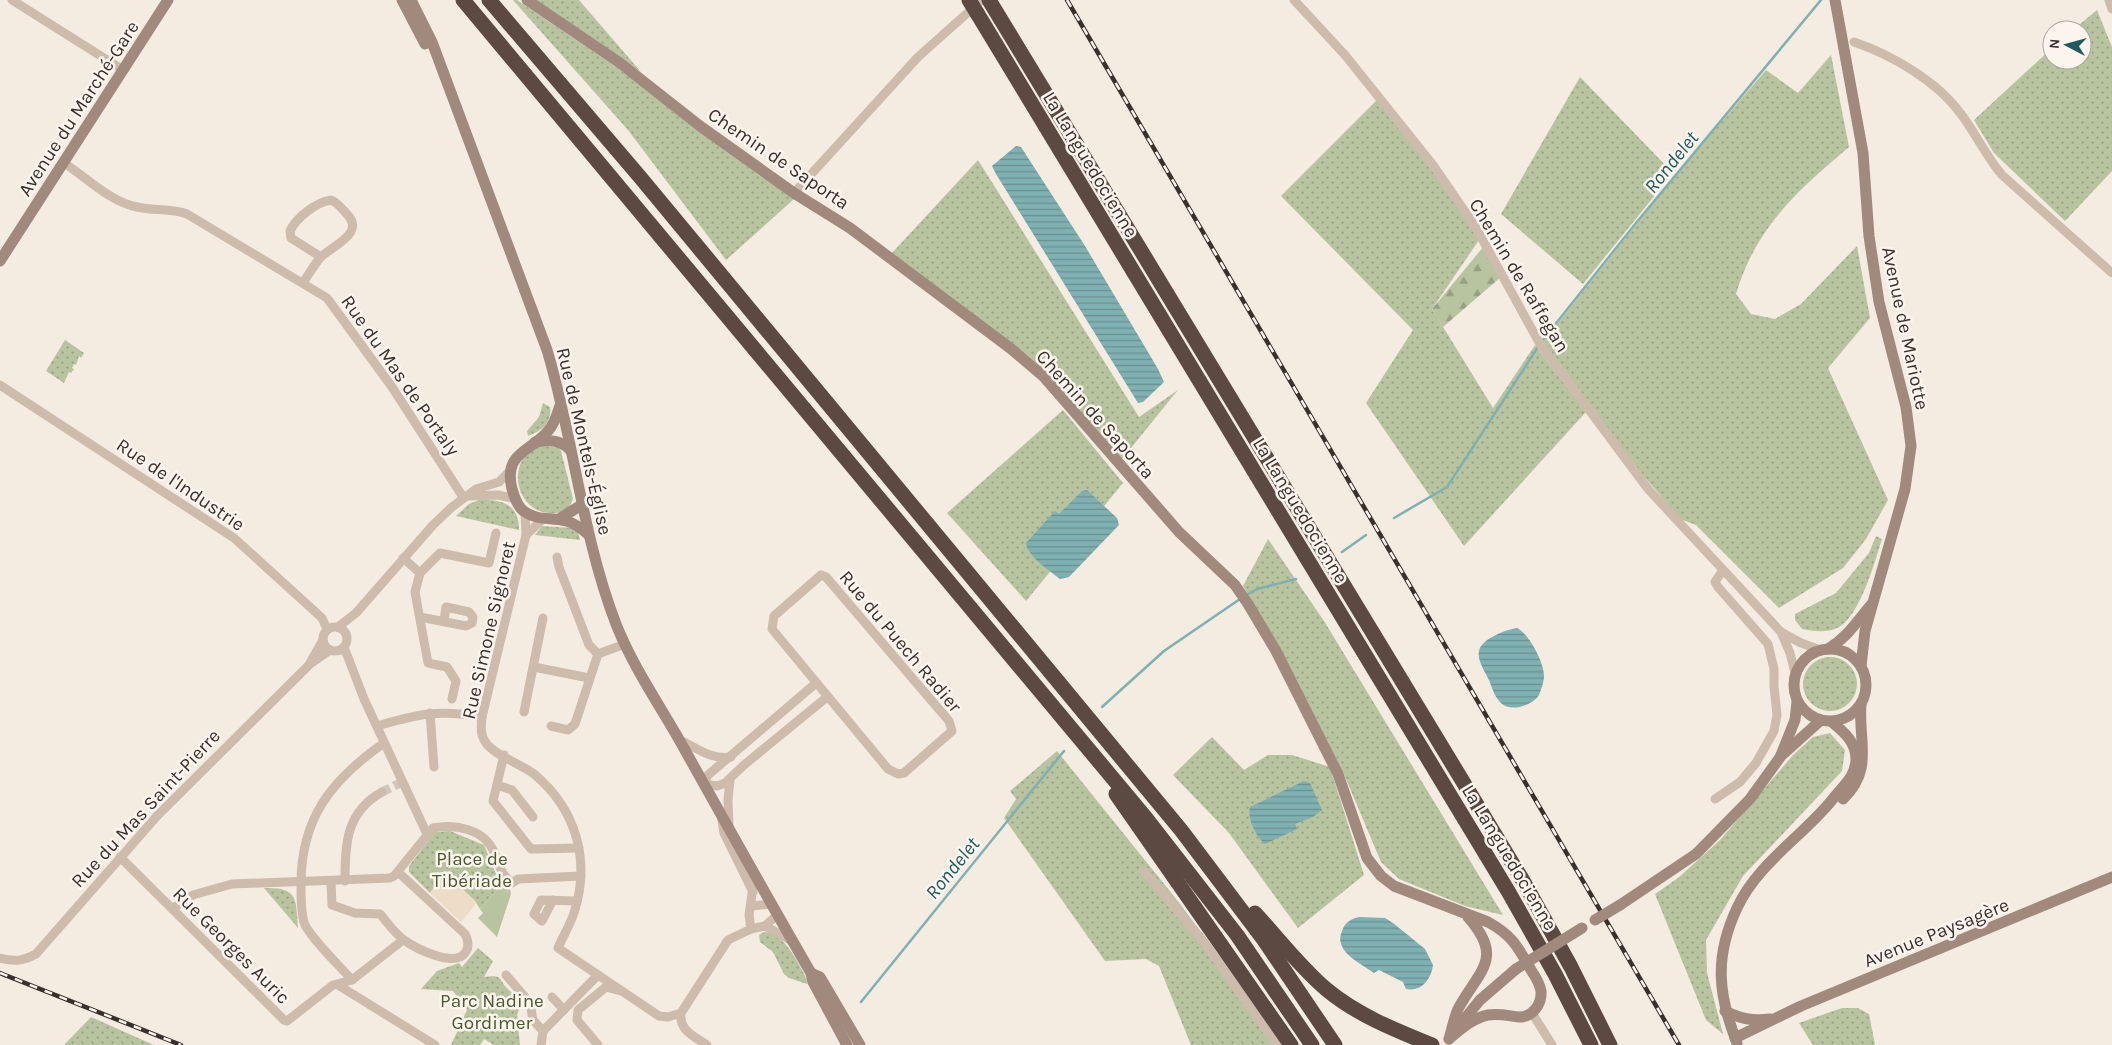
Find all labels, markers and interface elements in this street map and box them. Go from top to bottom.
street label: Avenue du Marché-Gare [14,17,144,200]
north arrow [2042,20,2092,70]
text: N [2046,38,2064,50]
street label: La Languedocienne [1038,88,1142,241]
street label: Chemin de Saporta [704,103,853,214]
water label: Rondelet [1640,127,1703,198]
street label: Chemin de Raffegan [1465,195,1574,356]
street label: Avenue de Mariotte [1877,245,1933,412]
street label: Rue du Mas de Portaly [336,291,464,460]
street label: Rue de Montels-Église [552,345,617,537]
street label: Chemin de Saporta [1032,346,1159,484]
street label: Rue de l'Industrie [112,434,249,536]
street label: La Languedocienne [1248,434,1352,587]
street label: Rue Simone Signoret [458,539,520,721]
street label: Rue du Puech Radier [835,566,966,717]
street label: Rue du Mas Saint-Pierre [67,725,225,892]
street label: La Languedocienne [1457,781,1561,934]
water label: Rondelet [921,833,984,904]
park label: Place de Tibériade [432,848,512,892]
street label: Rue Georges Auric [168,883,294,1009]
street label: Avenue Paysagère [1861,894,2012,972]
park label: Parc Nadine Gordimer [440,990,544,1034]

